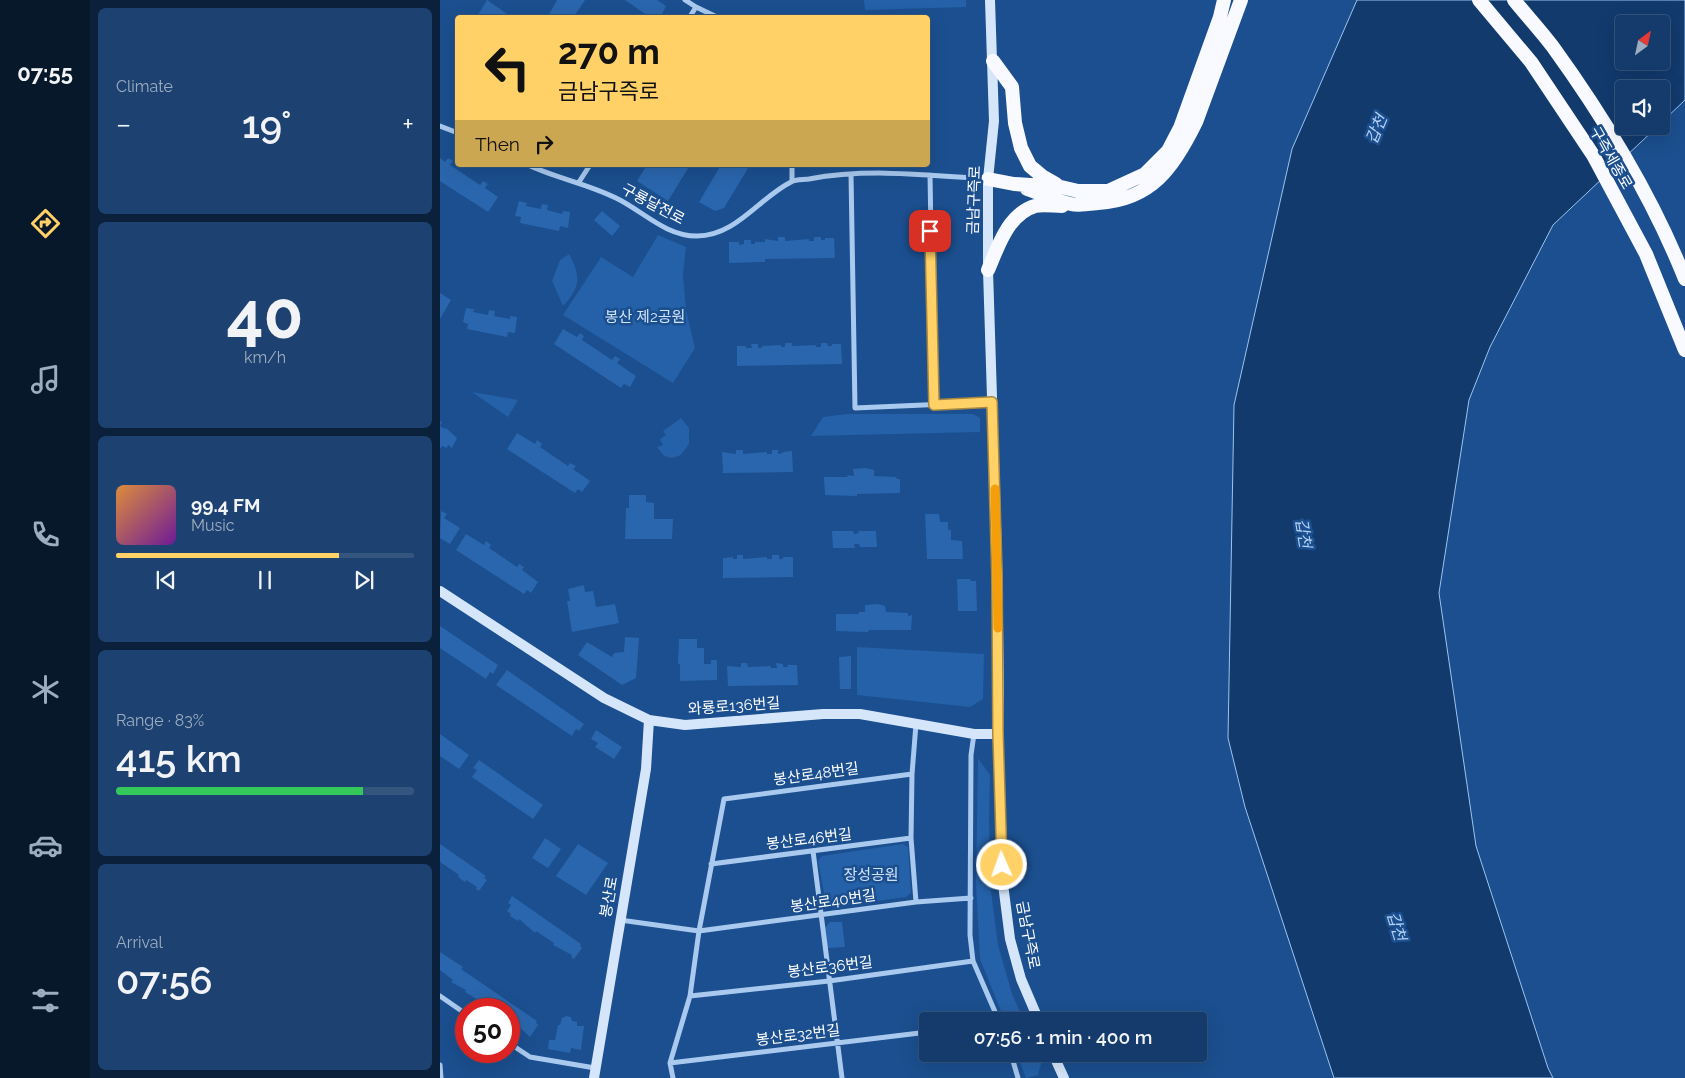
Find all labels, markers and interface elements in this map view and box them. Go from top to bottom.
north arrow [1615,15,1670,70]
map controls [1615,15,1670,135]
text: 270 m [558,31,660,72]
icon: left [475,35,540,100]
text: 07:55 [17,60,73,86]
text: Climate [116,77,173,96]
text: 금남구즉로 [558,78,659,104]
button: sound [1615,80,1670,135]
text: 19° [242,102,292,147]
text: − [116,108,131,141]
text: + [402,108,414,141]
water label: 갑천 [1362,110,1392,146]
street label: 구즉세종로 [1586,124,1636,192]
icon: right [530,130,558,158]
text: Then [475,133,520,155]
street label: 금남구즉로 [964,165,984,235]
street label: 구룡달전로 [618,180,688,228]
icon: directions [28,206,63,241]
pin [909,210,951,252]
icon: arrive [916,217,944,245]
text: 40 [226,277,304,353]
park label: 봉산 제2공원 [605,308,685,326]
text: km/h [244,348,286,367]
icon: music [28,362,63,397]
text: 99.4 FM [191,494,260,516]
text: Music [191,516,235,535]
icon: phone [28,517,63,552]
water label: 갑천 [1292,517,1316,551]
icon: previous [152,566,180,594]
icon: pause [251,566,279,594]
icon: next [350,566,378,594]
icon: climate [28,672,63,707]
street label: 와룡로136번길 [687,694,781,718]
text: Range · 83% [116,711,204,730]
text: 415 km [116,736,242,781]
street label: 봉산로48번길 [772,759,860,789]
street label: 봉산로46번길 [765,825,853,853]
icon: car [28,828,63,863]
position arrow [975,838,1027,890]
park label: 장성공원 [843,866,899,884]
street label: 봉산로 [597,875,621,919]
street label: 봉산로40번길 [789,886,877,916]
street label: 금남구즉로 [1013,899,1043,971]
water label: 갑천 [1383,909,1411,945]
text: Arrival [116,933,163,952]
street label: 봉산로36번길 [786,953,874,981]
text: 07:56 [116,958,213,1003]
icon: filters [28,983,63,1018]
speed limit sign: 50 [455,998,520,1063]
street label: 봉산로32번길 [755,1021,841,1049]
text: 07:56 · 1 min · 400 m [974,1026,1152,1048]

